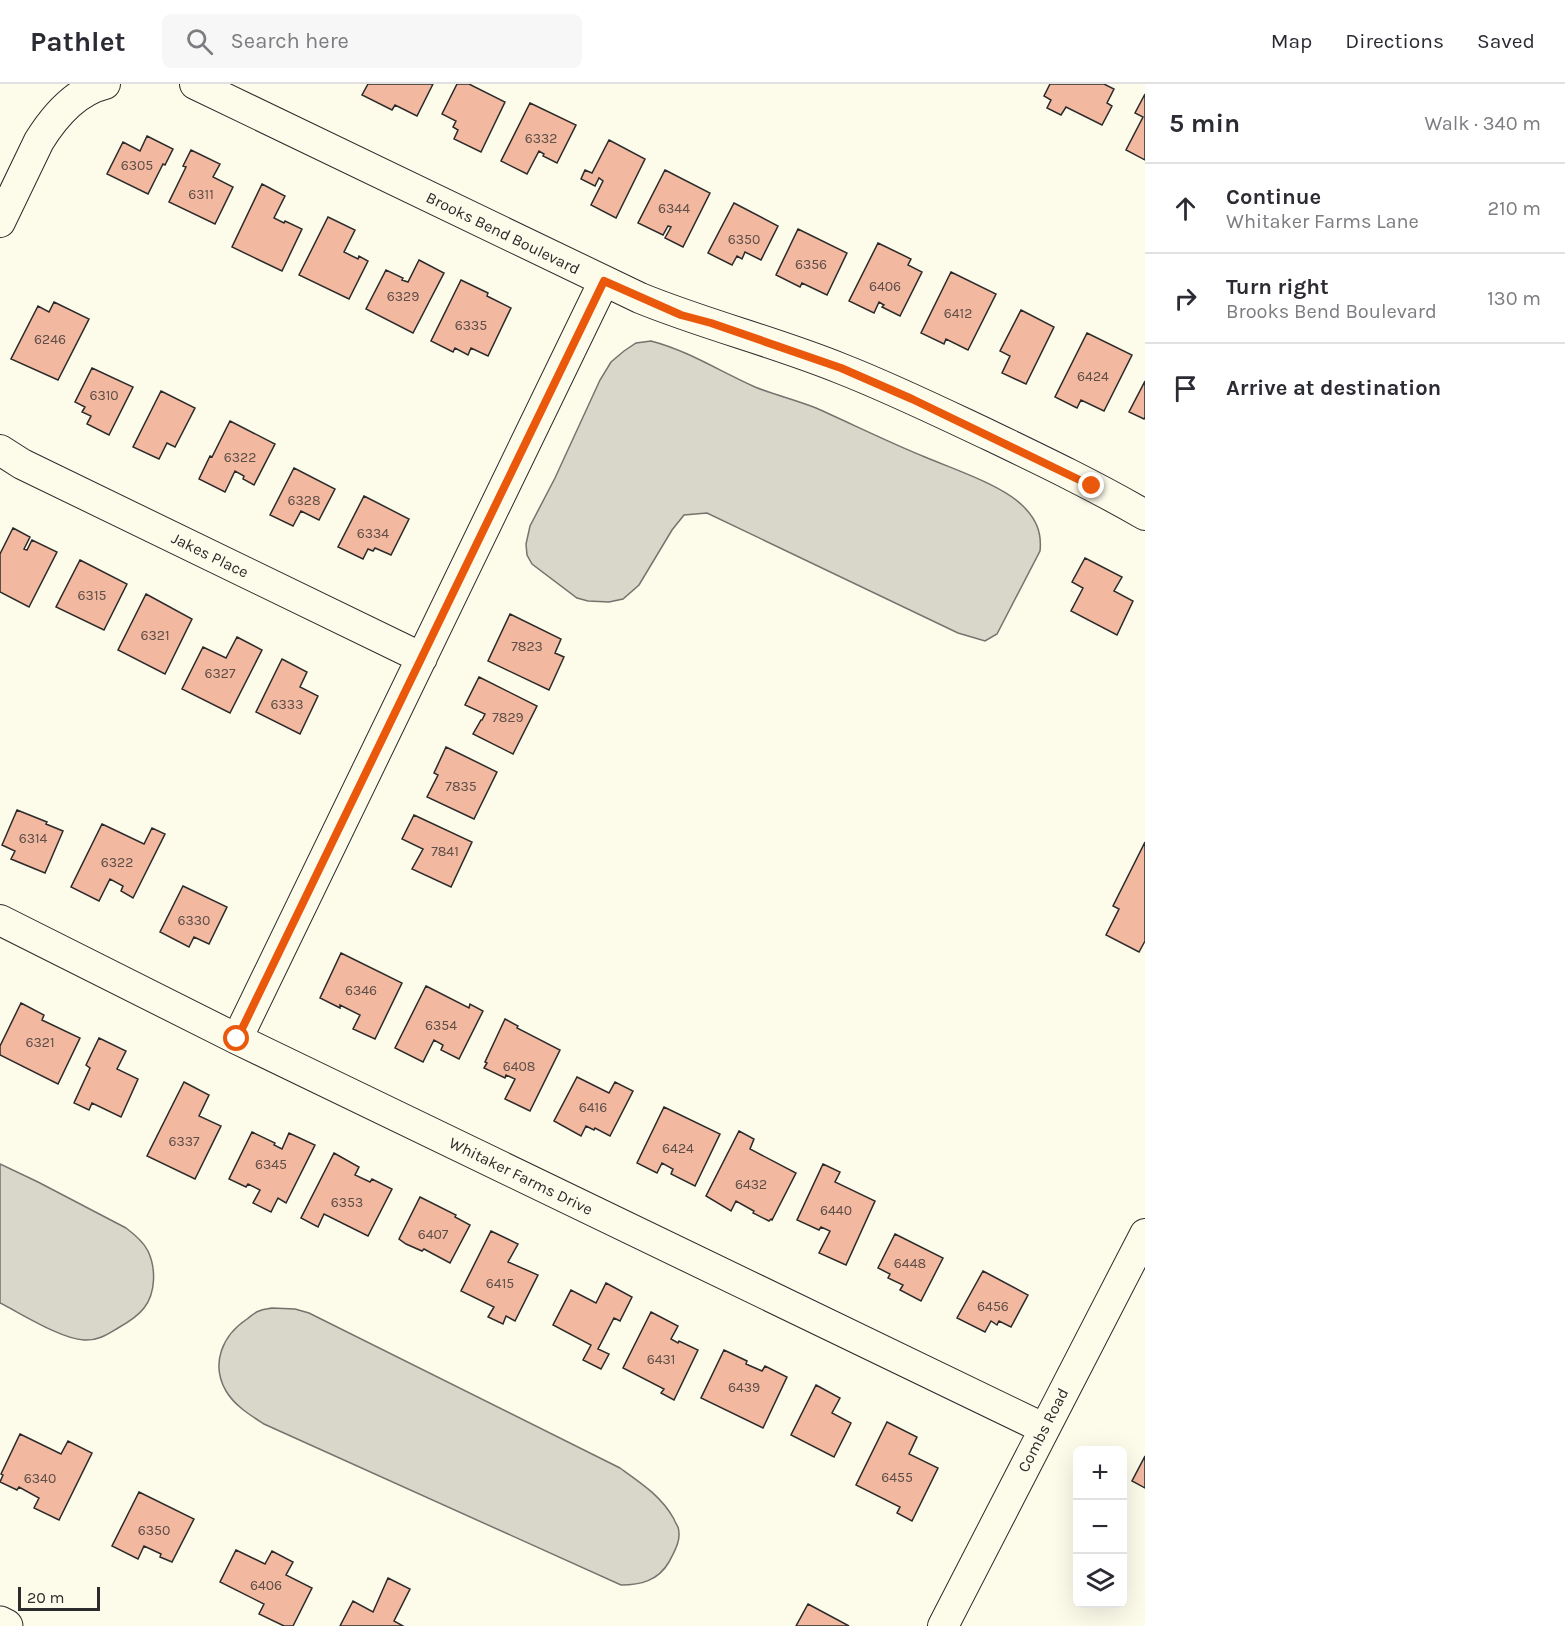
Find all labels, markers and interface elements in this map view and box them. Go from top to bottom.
search box [162,14,582,68]
text: Pathlet [30,25,126,58]
icon: search [183,25,216,58]
text: Search here [231,28,349,54]
text: Map [1271,29,1312,53]
text: Directions [1345,29,1444,53]
text: Saved [1477,29,1535,53]
text: 5 min [1169,108,1240,139]
text: Walk · 340 m [1425,112,1541,135]
house number: 6332 [525,130,557,147]
house number: 6305 [121,157,153,174]
text: Continue [1226,184,1321,210]
house number: 6311 [188,186,214,203]
street label: Brooks Bend Boulevard [423,187,583,279]
icon: ahead [1169,192,1202,225]
text: 210 m [1487,197,1541,220]
house number: 6344 [658,200,690,217]
text: Whitaker Farms Lane [1226,210,1419,233]
house number: 6350 [728,231,760,248]
house number: 6356 [795,256,827,273]
text: Turn right [1226,274,1329,300]
house number: 6406 [869,278,901,295]
icon: right [1169,282,1202,315]
text: 130 m [1487,287,1541,310]
house number: 6329 [387,288,419,305]
text: Brooks Bend Boulevard [1226,300,1437,323]
house number: 6412 [944,305,972,322]
house number: 6335 [455,317,487,334]
house number: 6246 [34,331,66,348]
house number: 6424 [1077,368,1109,385]
icon: arrive [1169,372,1202,405]
text: Arrive at destination [1226,375,1441,401]
house number: 6310 [89,387,119,404]
house number: 6322 [224,449,256,466]
route end [1078,472,1104,498]
house number: 6328 [288,492,321,509]
house number: 6334 [357,525,389,542]
street label: Jakes Place [168,528,252,582]
house number: 6315 [78,587,107,604]
house number: 6321 [140,627,170,644]
house number: 7823 [511,638,543,655]
house number: 6327 [205,665,236,682]
house number: 6333 [271,696,303,713]
house number: 7829 [492,709,524,726]
house number: 7835 [445,778,477,795]
house number: 6314 [19,830,48,847]
house number: 7841 [431,843,459,860]
house number: 6322 [101,854,133,871]
house number: 6330 [178,912,210,929]
house number: 6346 [345,982,377,999]
house number: 6354 [425,1017,457,1034]
route start [223,1025,249,1051]
house number: 6321 [25,1034,55,1051]
house number: 6408 [503,1058,535,1075]
house number: 6416 [579,1099,607,1116]
house number: 6337 [168,1133,200,1150]
street label: Whitaker Farms Drive [446,1133,596,1219]
house number: 6424 [662,1140,694,1157]
house number: 6345 [255,1156,287,1173]
house number: 6432 [735,1176,767,1193]
house number: 6353 [331,1194,363,1211]
house number: 6440 [820,1202,852,1219]
house number: 6407 [418,1226,449,1243]
house number: 6448 [894,1255,926,1272]
house number: 6415 [486,1275,514,1292]
house number: 6456 [977,1298,1009,1315]
house number: 6431 [647,1351,675,1368]
house number: 6439 [728,1379,760,1396]
street label: Combs Road [1014,1385,1072,1475]
map controls [1073,1446,1127,1608]
button: + [1073,1446,1127,1500]
house number: 6455 [881,1469,913,1486]
house number: 6340 [24,1470,56,1487]
button: − [1073,1500,1127,1554]
house number: 6350 [138,1522,170,1539]
button: layers [1073,1554,1127,1608]
house number: 6406 [250,1577,282,1594]
scale bar [18,1584,100,1612]
text: 20 m [27,1588,65,1607]

